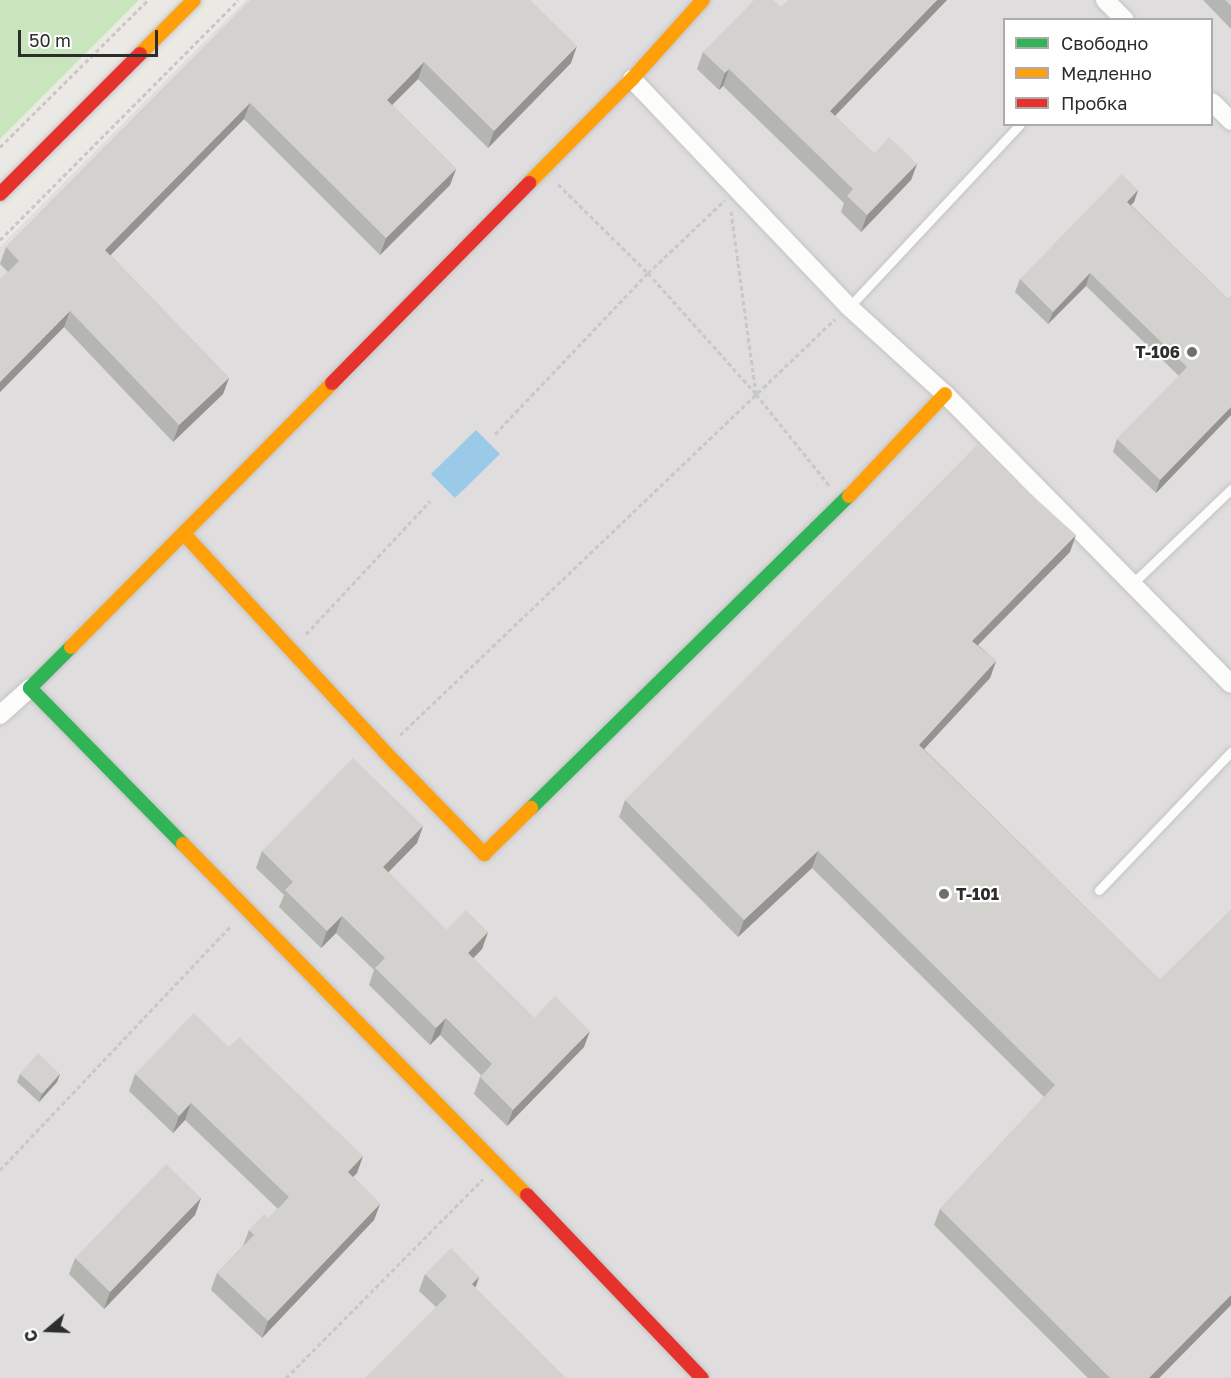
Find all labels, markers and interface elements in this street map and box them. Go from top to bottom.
scale bar [21,18,160,56]
legend [1003,18,1213,126]
text: 50 m [29,29,71,51]
text: Свободно [1061,32,1148,54]
text: Медленно [1061,62,1152,84]
text: Пробка [1061,92,1127,114]
place label: Т-106 [1135,342,1180,362]
marker: Т-106 [1185,345,1199,359]
place label: Т-101 [956,884,999,904]
marker: Т-101 [937,887,951,901]
north arrow [18,1300,78,1360]
text: С [20,1327,42,1344]

